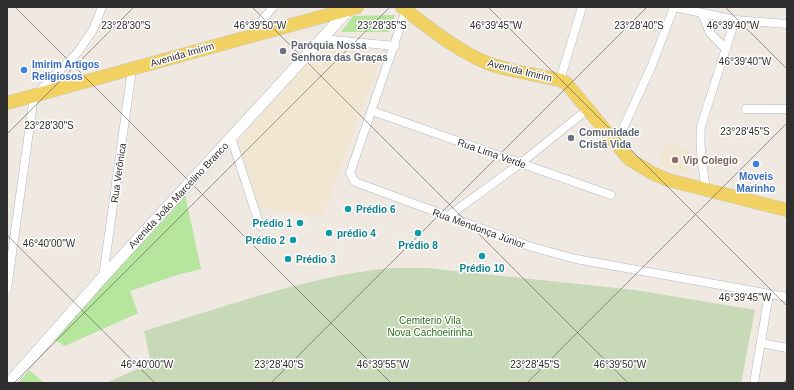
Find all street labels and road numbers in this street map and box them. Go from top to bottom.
street label: Avenida Imirim [149,40,215,69]
street label: Avenida Imirim [487,57,553,84]
street label: Rua Lima Verde [456,137,528,170]
street label: Avenida João Marcelino Branco [126,140,231,251]
street label: Rua Verônica [109,142,128,204]
street label: Rua Mendonça Júnior [431,207,527,251]

